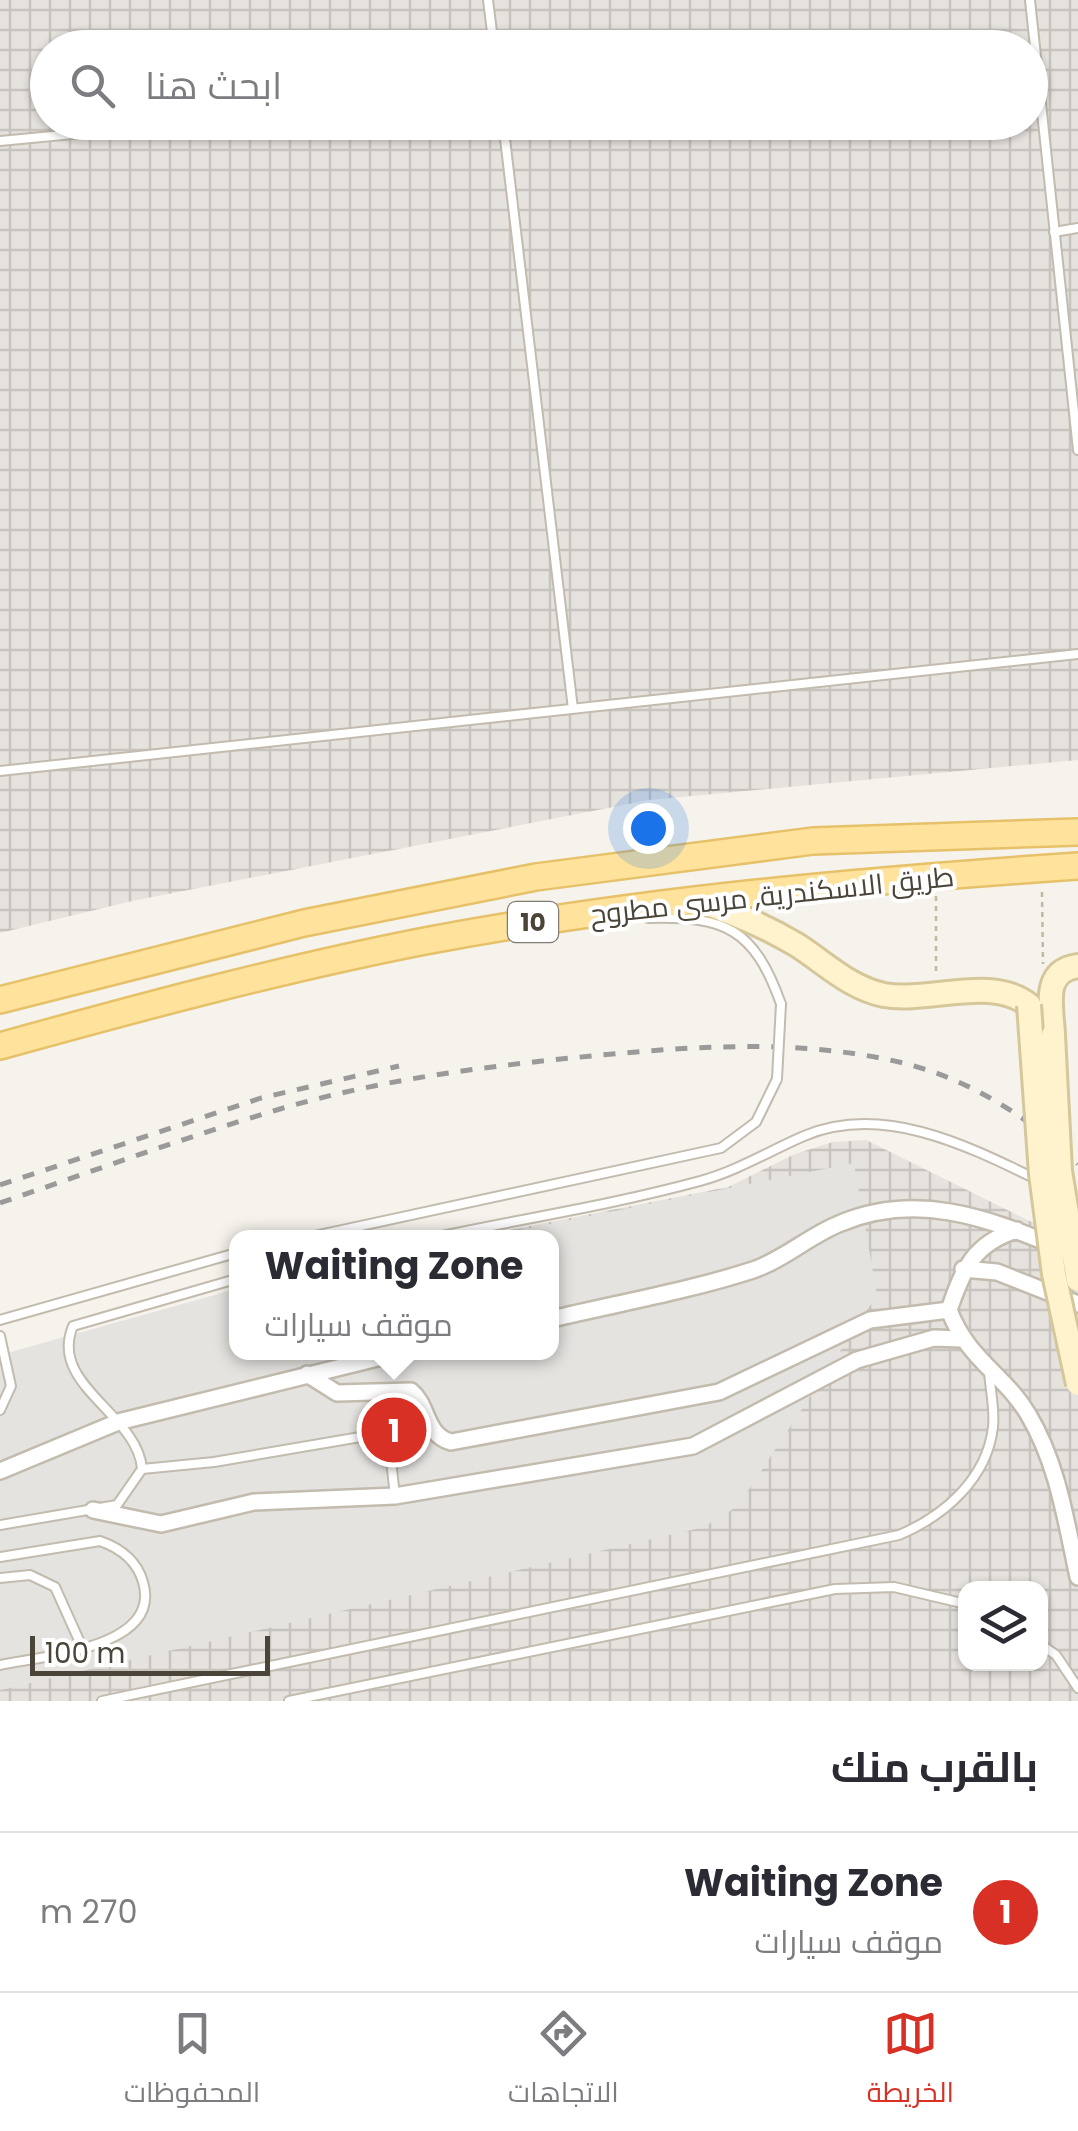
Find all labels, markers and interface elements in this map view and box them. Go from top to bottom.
search box [30,30,1048,140]
icon: search [65,58,120,113]
text: ابحث هنا [145,59,282,112]
your location [623,803,674,854]
street label: طريق الاسكندرية, مرسى مطروح [588,857,956,934]
road number: 10 [508,902,558,942]
popup [229,1230,559,1360]
text: Waiting Zone [265,1239,523,1292]
text: موقف سيارات [265,1302,453,1347]
pin: 1 [362,1392,426,1468]
map controls [958,1581,1048,1671]
button: layers [958,1581,1048,1671]
scale bar [30,1631,270,1676]
text: 100 m [45,1634,125,1673]
text: بالقرب منك [831,1738,1038,1797]
text: Waiting Zone [684,1856,943,1909]
text: 270 m [40,1889,137,1934]
text: 1 [999,1889,1012,1934]
text: موقف سيارات [755,1919,943,1964]
tab: المحفوظات [124,2006,260,2118]
tab: الاتجاهات [508,2006,619,2118]
tab: الخريطة [867,2006,954,2118]

